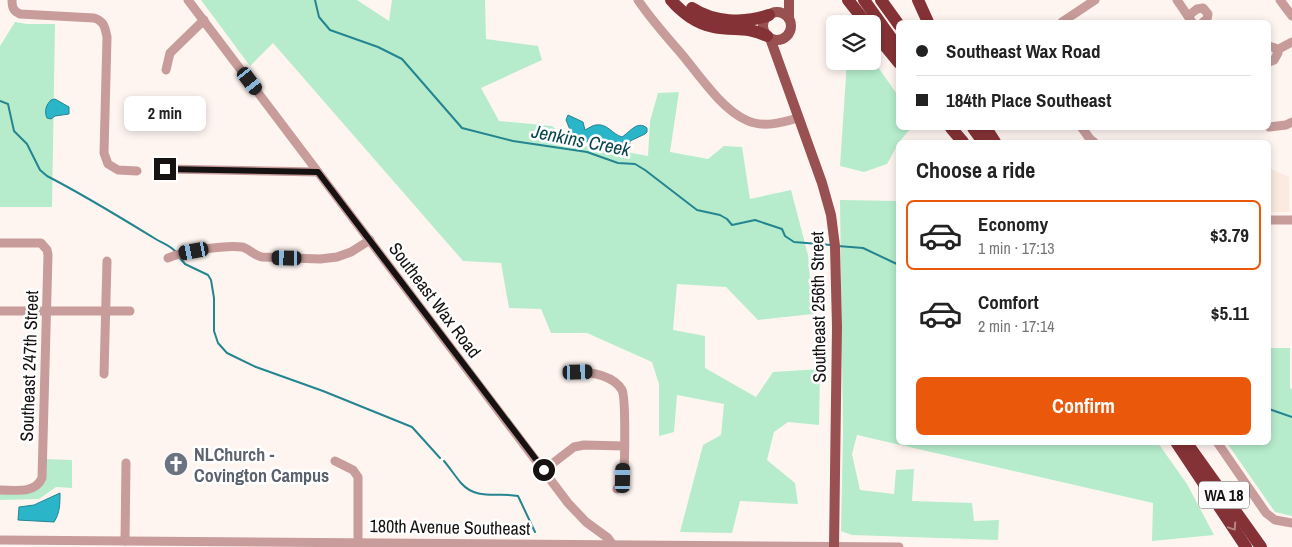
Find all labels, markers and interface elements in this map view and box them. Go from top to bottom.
map controls [826,15,881,70]
button: layers [826,15,881,70]
text: Southeast Wax Road [946,38,1100,64]
car [234,65,265,97]
text: 184th Place Southeast [946,87,1111,113]
callout: 2 min [124,96,206,132]
text: 2 min [148,102,182,124]
water label: Jenkins Creek [529,118,634,162]
text: Choose a ride [916,155,1035,185]
route end [154,158,176,180]
text: Economy [978,211,1048,237]
icon: car [918,213,963,258]
text: $3.79 [1210,222,1249,248]
street label: Southeast 256th Street [804,231,832,383]
street label: Southeast Wax Road [383,237,487,363]
text: 1 min · 17:13 [978,237,1055,259]
car [177,241,210,261]
car [271,250,302,266]
text: Comfort [978,289,1039,315]
street label: Southeast 247th Street [14,290,44,442]
icon: car [918,291,963,336]
text: $5.11 [1211,300,1249,326]
text: 2 min · 17:14 [978,315,1055,337]
car [562,364,593,380]
button: Confirm [916,377,1251,435]
place label: NLChurch - Covington Campus [194,442,329,488]
church icon: NLChurch - Covington Campus [163,451,189,477]
route start [533,459,555,481]
car [615,463,630,493]
road number: WA 18 [1199,482,1249,508]
street label: 180th Avenue Southeast [369,513,531,541]
one-way arrow [1226,521,1236,530]

